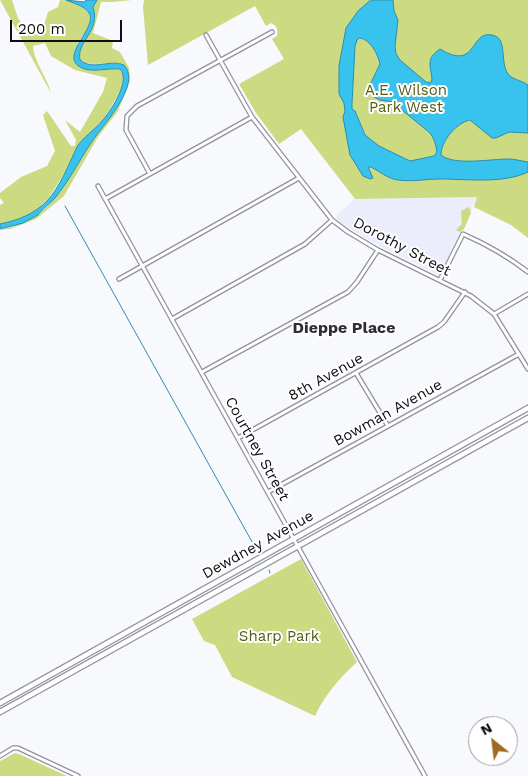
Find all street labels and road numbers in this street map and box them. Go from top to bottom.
street label: Dorothy Street [350,214,454,280]
street label: 8th Avenue [285,349,367,405]
street label: Bowman Avenue [331,376,445,450]
street label: Courtney Street [221,394,293,504]
street label: Dewdney Avenue [199,507,317,583]

